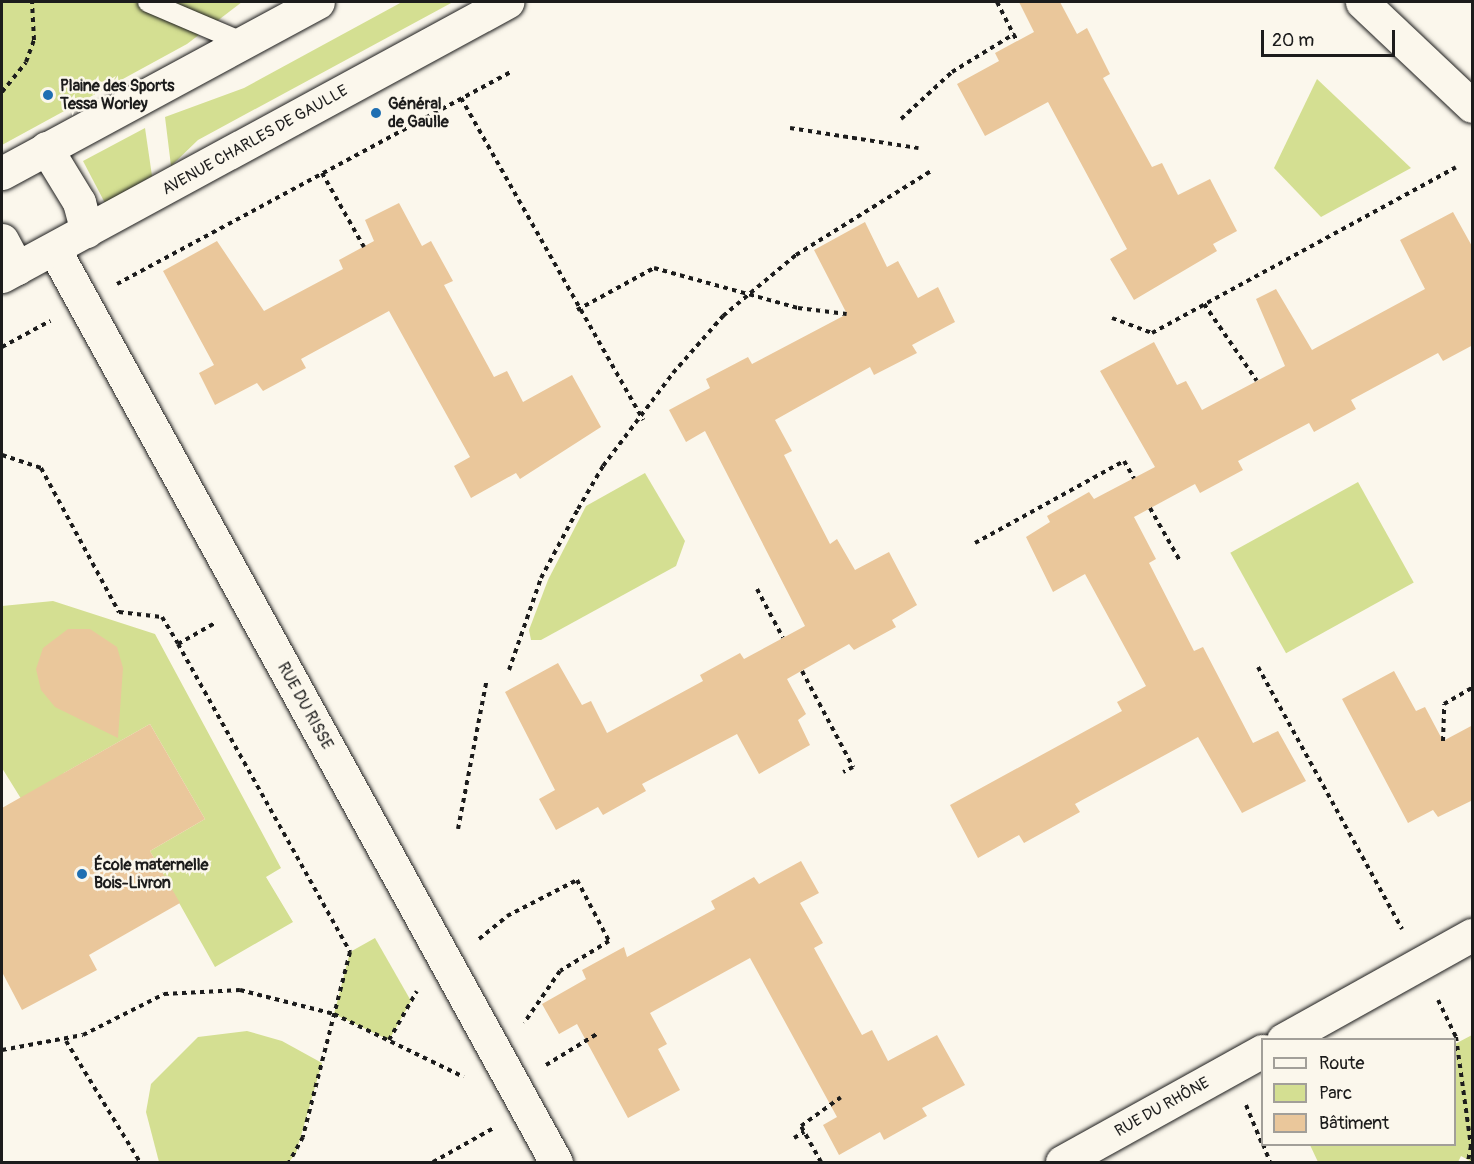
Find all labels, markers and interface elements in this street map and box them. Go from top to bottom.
scale bar [1264,18,1398,56]
text: 20 m [1272,29,1314,52]
place label: Plaine des Sports Tessa Worley [60,76,174,114]
street label: AVENUE CHARLES DE GAULLE [159,81,351,199]
marker: Plaine des Sports Tessa Worley [41,88,55,102]
place label: Général de Gaulle [388,94,449,132]
marker: Général de Gaulle [369,106,383,120]
street label: RUE DU RISSE [273,659,337,753]
place label: École maternelle Bois-Livron [94,855,209,893]
marker: École maternelle Bois-Livron [75,867,89,881]
legend [1261,1038,1456,1146]
text: Route [1319,1052,1364,1075]
street label: RUE DU RHÔNE [1111,1073,1213,1141]
text: Parc [1319,1082,1352,1105]
text: Bâtiment [1319,1112,1389,1135]

